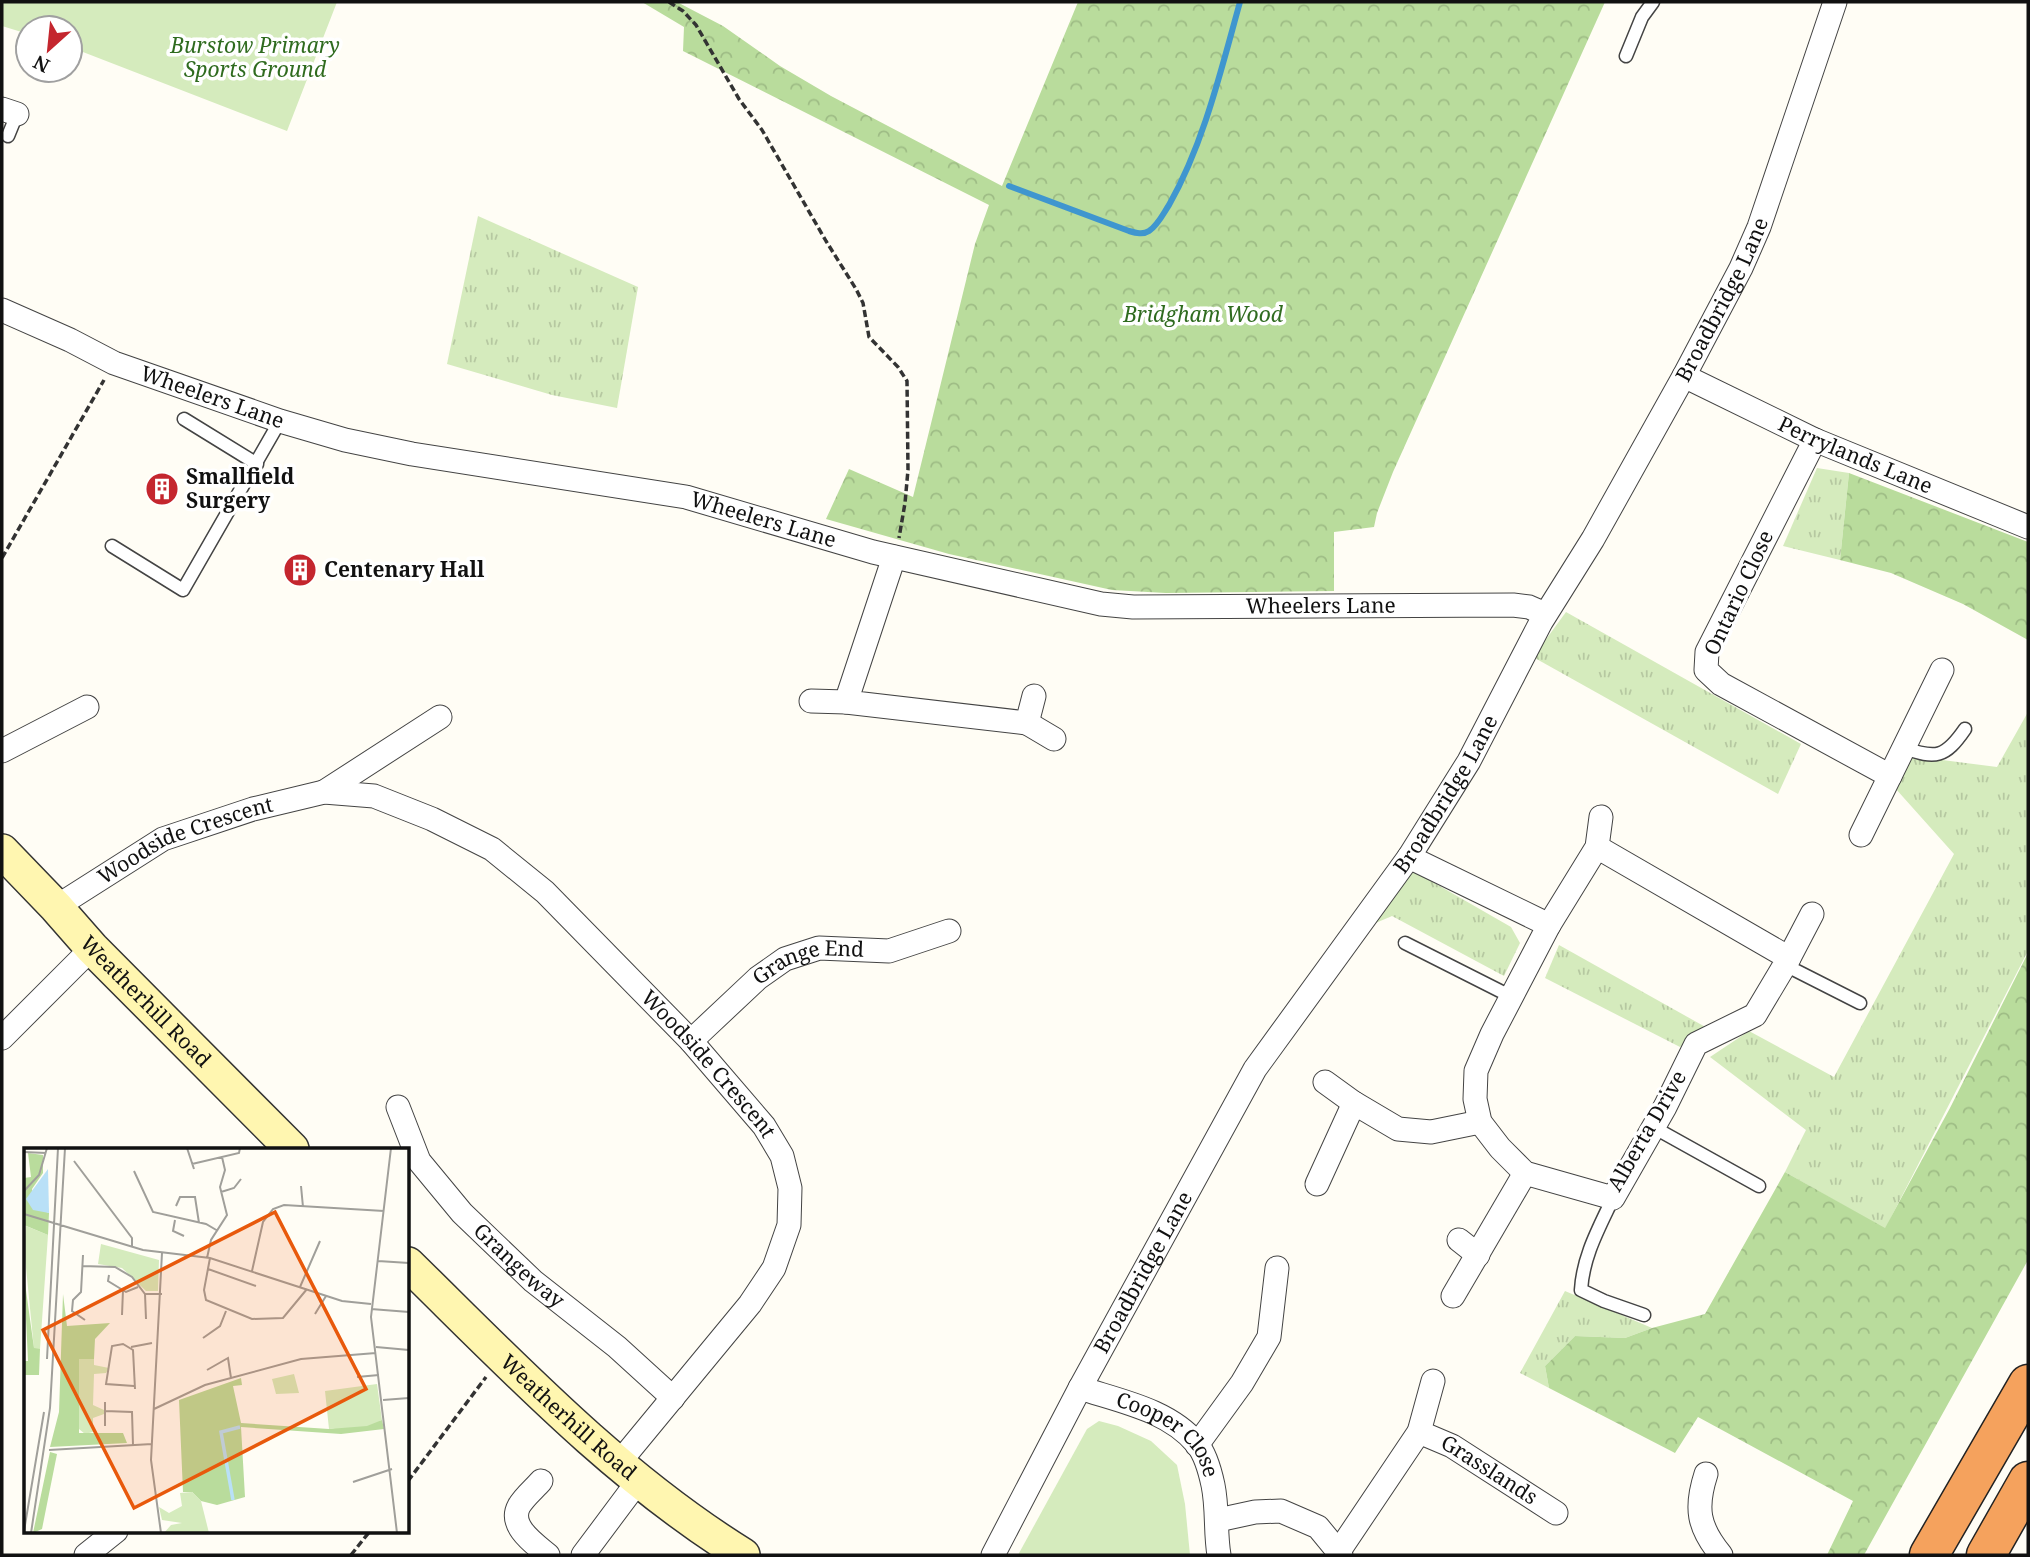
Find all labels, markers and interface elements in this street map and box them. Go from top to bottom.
north arrow [14,14,84,84]
park label: Burstow Primary Sports Ground [169,31,340,83]
text: N [29,49,54,79]
street label: Broadbridge Lane [1668,214,1774,386]
park label: Bridgham Wood [1122,300,1284,328]
street label: Wheelers Lane [137,358,288,434]
street label: Perrylands Lane [1774,409,1937,500]
place label: Smallfield Surgery [186,462,295,514]
building icon: Smallfield Surgery [143,470,181,508]
street label: Wheelers Lane [688,484,840,553]
street label: Ontario Close [1697,526,1779,660]
building icon: Centenary Hall [281,551,319,589]
place label: Centenary Hall [324,555,485,583]
street label: Wheelers Lane [1246,591,1396,619]
street label: Broadbridge Lane [1387,710,1504,879]
street label: Woodside Crescent [92,790,276,890]
street label: Weatherhill Road [74,929,218,1073]
street label: Grange End [746,933,865,991]
street label: Woodside Crescent [635,983,783,1143]
street label: Alberta Drive [1600,1065,1692,1196]
inset map [24,1148,410,1532]
street label: Broadbridge Lane [1087,1186,1198,1358]
street label: Grangeway [468,1216,571,1314]
street label: Weatherhill Road [495,1348,643,1486]
street label: Cooper Close [1113,1385,1226,1480]
street label: Grasslands [1437,1428,1543,1511]

